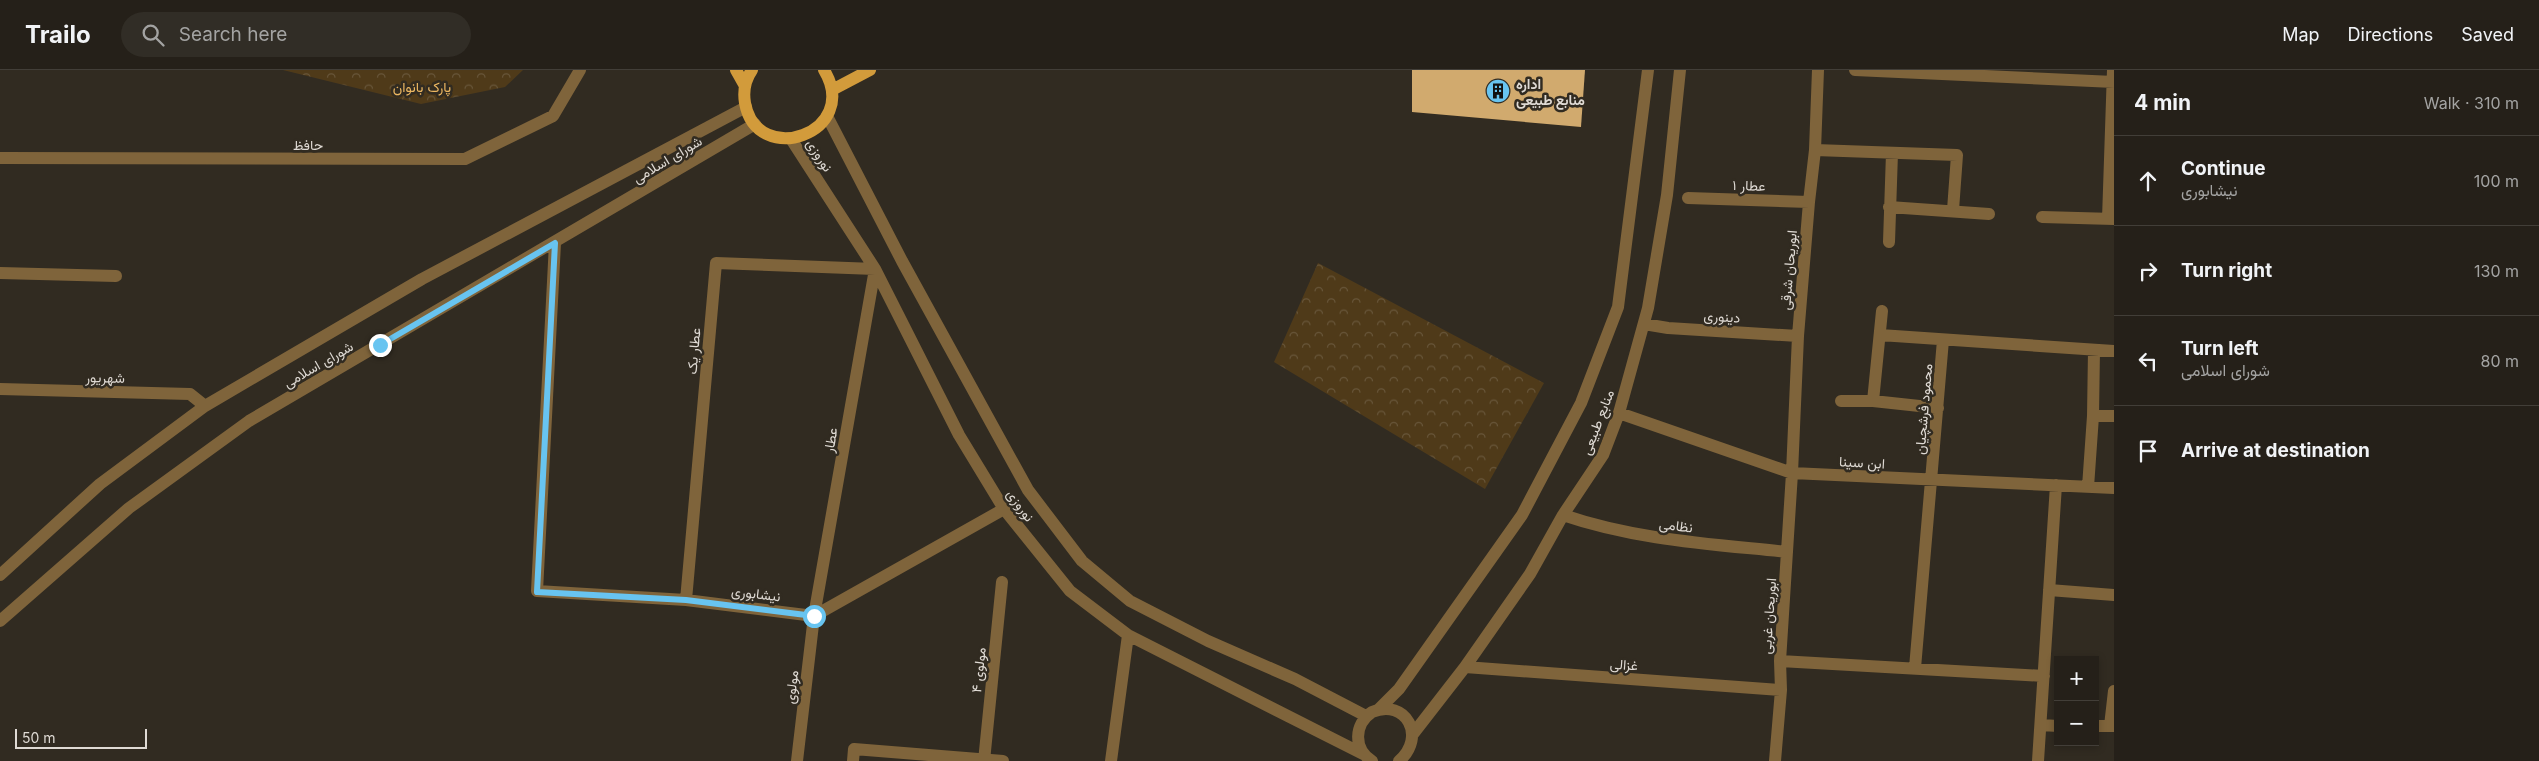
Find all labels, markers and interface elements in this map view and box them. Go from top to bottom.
search box [121,12,471,57]
text: Trailo [25,20,91,49]
icon: search [139,21,167,49]
text: Search here [179,23,287,46]
text: Map [2282,24,2320,45]
text: Directions [2348,24,2433,45]
text: Saved [2461,24,2514,45]
place label: اداره منابع طبیعی [1516,75,1585,110]
park label: پارک بانوان [393,78,451,97]
building icon: اداره منابع طبیعی [1485,78,1511,104]
text: 4 min [2134,90,2191,115]
text: Walk · 310 m [2424,93,2519,113]
street label: شورای اسلامی [629,132,705,187]
street label: نوروزی [802,135,837,175]
street label: حافظ [293,136,323,153]
text: Continue [2181,157,2266,180]
icon: ahead [2134,167,2162,195]
text: 100 m [2474,171,2519,191]
street label: عطار ۱ [1732,176,1766,195]
text: نیشابوری [2181,180,2238,200]
street label: ابوریحان شرقی [1776,229,1801,311]
icon: right [2134,257,2162,285]
text: Turn right [2181,259,2272,282]
text: 130 m [2474,261,2519,281]
street label: دینوری [1703,306,1741,327]
street label: عطار یک [682,327,704,375]
route end [369,334,392,357]
street label: شورای اسلامی [280,337,356,392]
text: Turn left [2181,337,2259,360]
icon: left [2134,347,2162,375]
text: 80 m [2480,351,2519,371]
text: شورای اسلامی [2181,360,2270,380]
street label: محمود فرشچیان [1911,363,1937,455]
street label: شهریور [84,368,125,387]
street label: منابع طبیعی [1577,387,1620,458]
street label: عطار [819,426,842,455]
icon: arrive [2134,437,2162,465]
text: Arrive at destination [2181,439,2370,462]
street label: ابن سینا [1839,452,1885,473]
street label: نوروزی [1003,486,1038,525]
street label: نظامی [1658,514,1694,536]
street label: ابوریحان غربی [1757,577,1780,655]
street label: نیشابوری [730,582,782,605]
route start [803,605,826,628]
street label: مولوی ۴ [967,646,990,694]
street label: غزالی [1609,655,1639,674]
map controls [2054,656,2099,746]
button: + [2054,656,2099,701]
street label: مولوی [781,669,802,705]
button: − [2054,701,2099,746]
scale bar [15,726,148,749]
text: 50 m [22,729,56,746]

